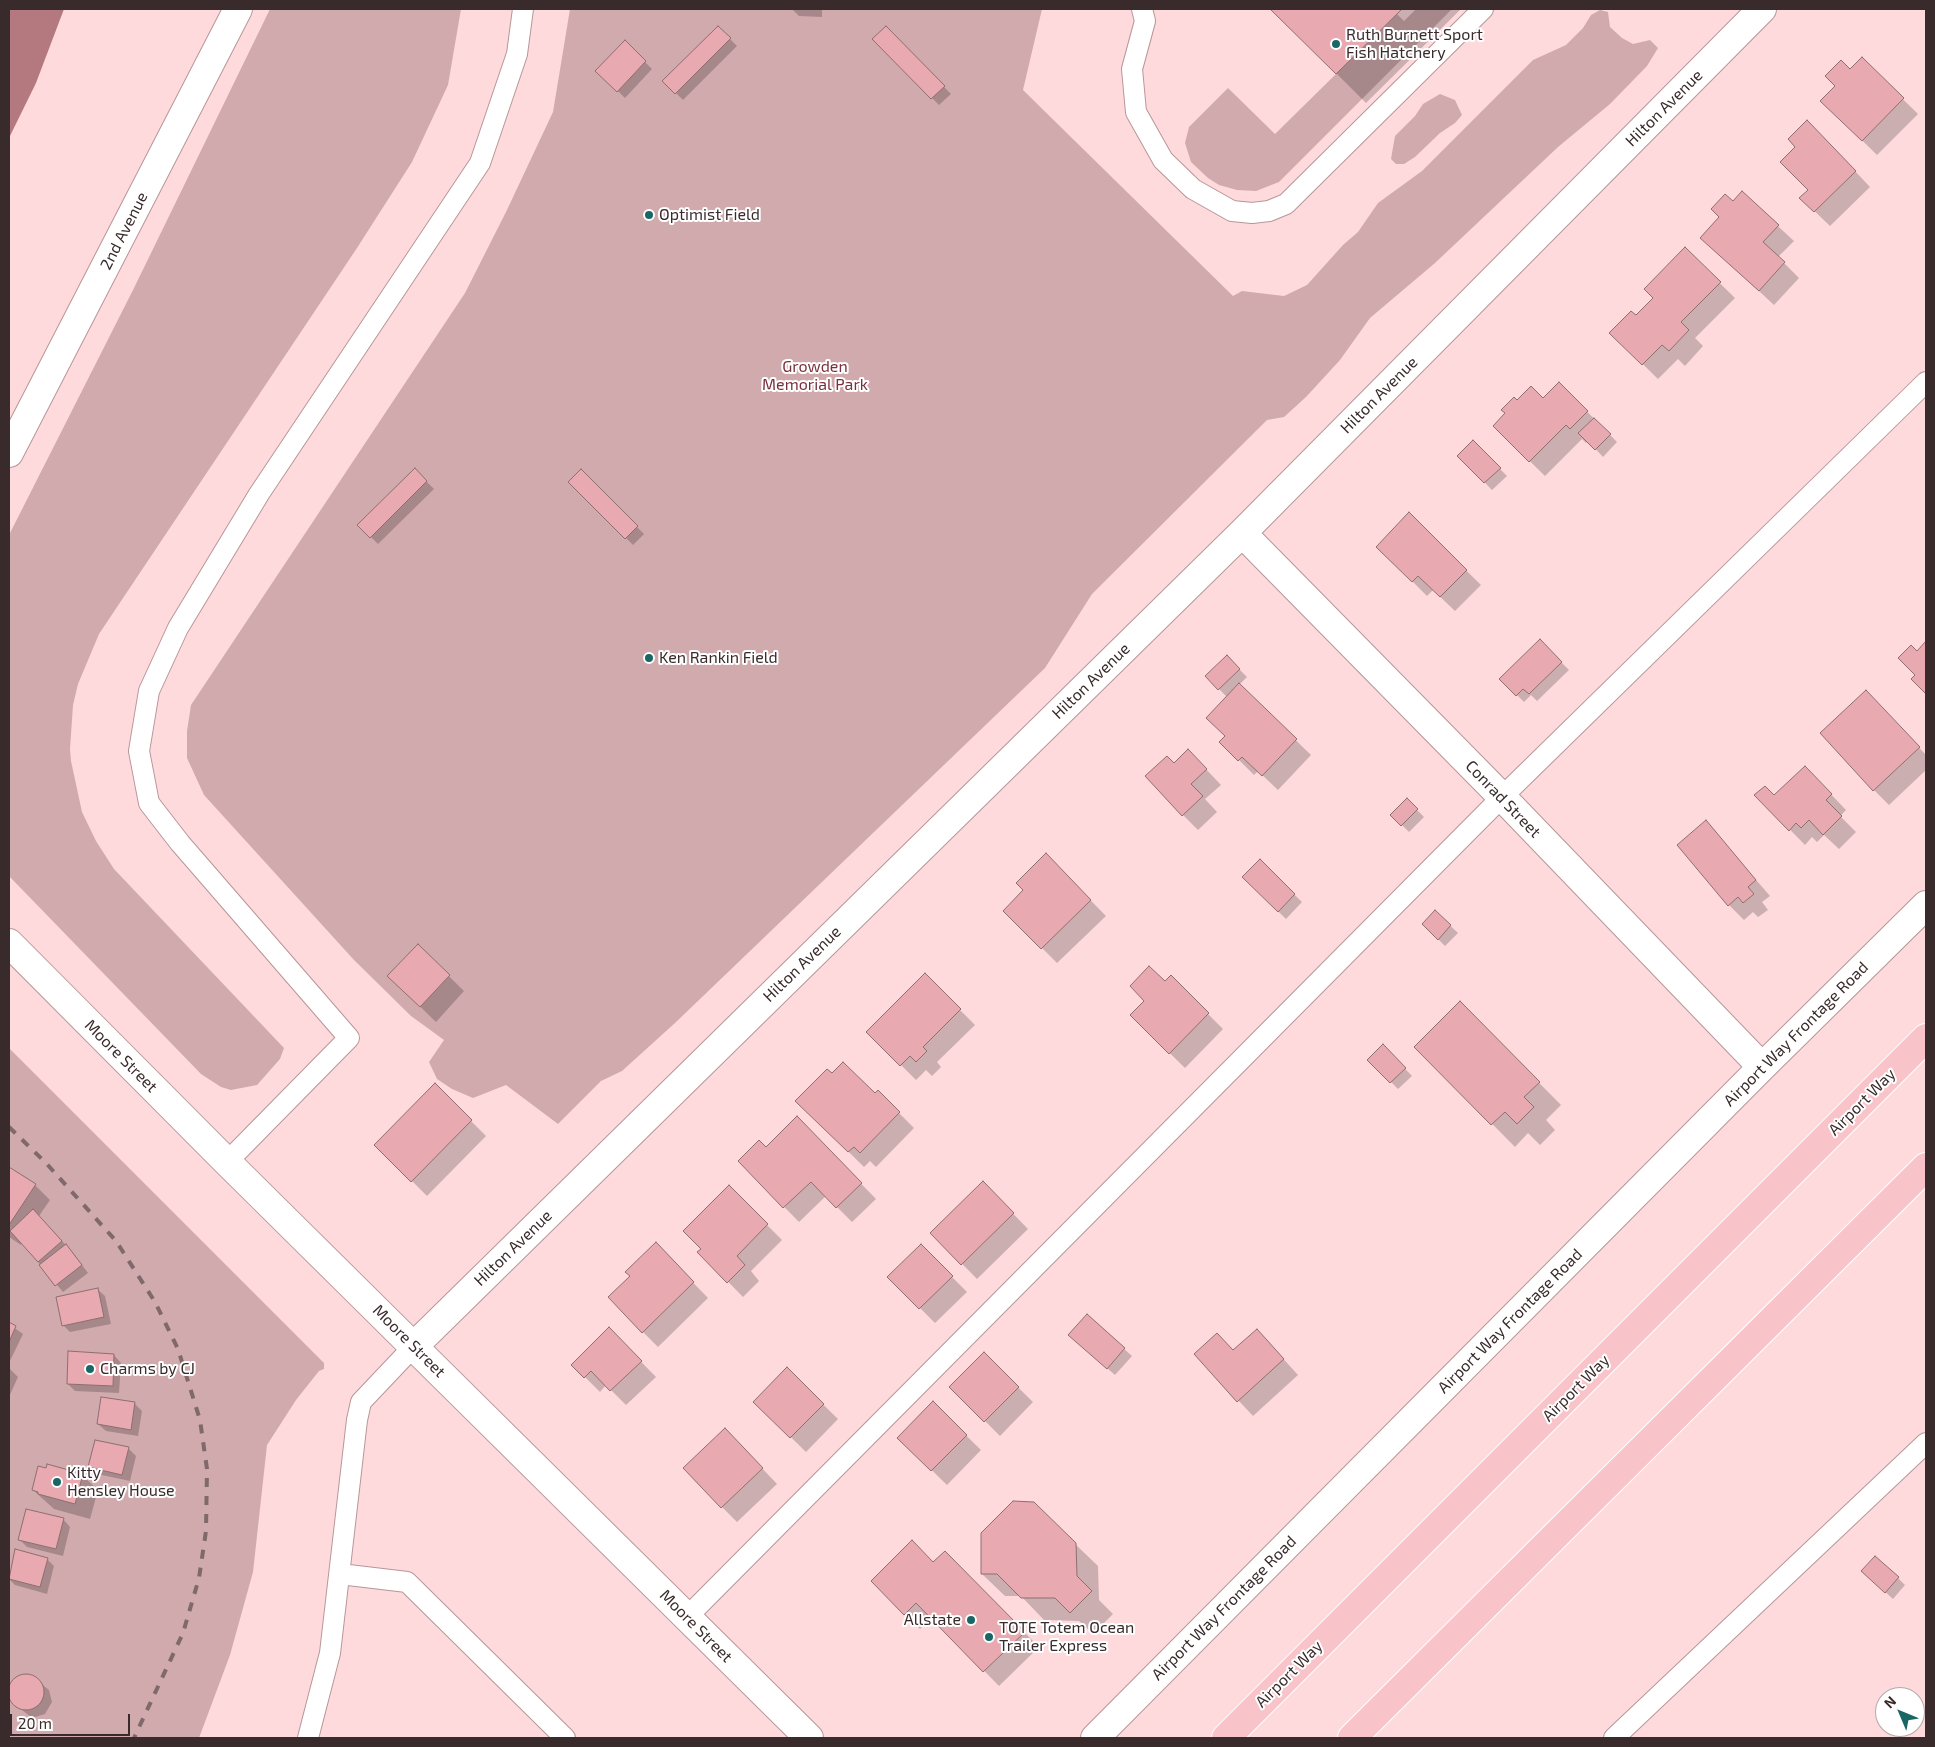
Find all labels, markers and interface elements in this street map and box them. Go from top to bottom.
place label: Ruth Burnett Sport Fish Hatchery [1346,25,1483,63]
marker: Ruth Burnett Sport Fish Hatchery [1330,38,1342,50]
street label: Hilton Avenue [1622,66,1706,150]
street label: 2nd Avenue [96,189,152,273]
place label: Optimist Field [659,205,760,225]
marker: Optimist Field [643,209,655,221]
street label: Hilton Avenue [1337,353,1421,437]
park label: Growden Memorial Park [762,357,868,395]
street label: Hilton Avenue [1048,639,1134,723]
place label: Ken Rankin Field [659,648,778,668]
marker: Ken Rankin Field [643,652,655,664]
street label: Conrad Street [1461,756,1545,842]
street label: Hilton Avenue [759,922,845,1006]
street label: Airport Way Frontage Road [1720,958,1872,1110]
street label: Moore Street [81,1016,161,1096]
street label: Airport Way [1824,1064,1900,1140]
street label: Hilton Avenue [470,1206,556,1290]
street label: Airport Way Frontage Road [1434,1245,1586,1397]
street label: Moore Street [369,1301,449,1381]
street label: Airport Way [1538,1350,1614,1426]
place label: Charms by CJ [100,1359,195,1379]
marker: Charms by CJ [84,1363,96,1375]
place label: Kitty Hensley House [67,1463,175,1501]
marker: Kitty Hensley House [51,1476,63,1488]
street label: Airport Way Frontage Road [1148,1532,1300,1684]
street label: Moore Street [656,1586,736,1666]
place label: Allstate [904,1610,961,1630]
marker: Allstate [965,1614,977,1626]
place label: TOTE Totem Ocean Trailer Express [999,1618,1134,1656]
marker: TOTE Totem Ocean Trailer Express [983,1631,995,1643]
street label: Airport Way [1251,1636,1327,1712]
north arrow [1875,1687,1925,1737]
text: N [1880,1692,1899,1711]
scale bar [12,1704,132,1736]
text: 20 m [18,1714,52,1732]

